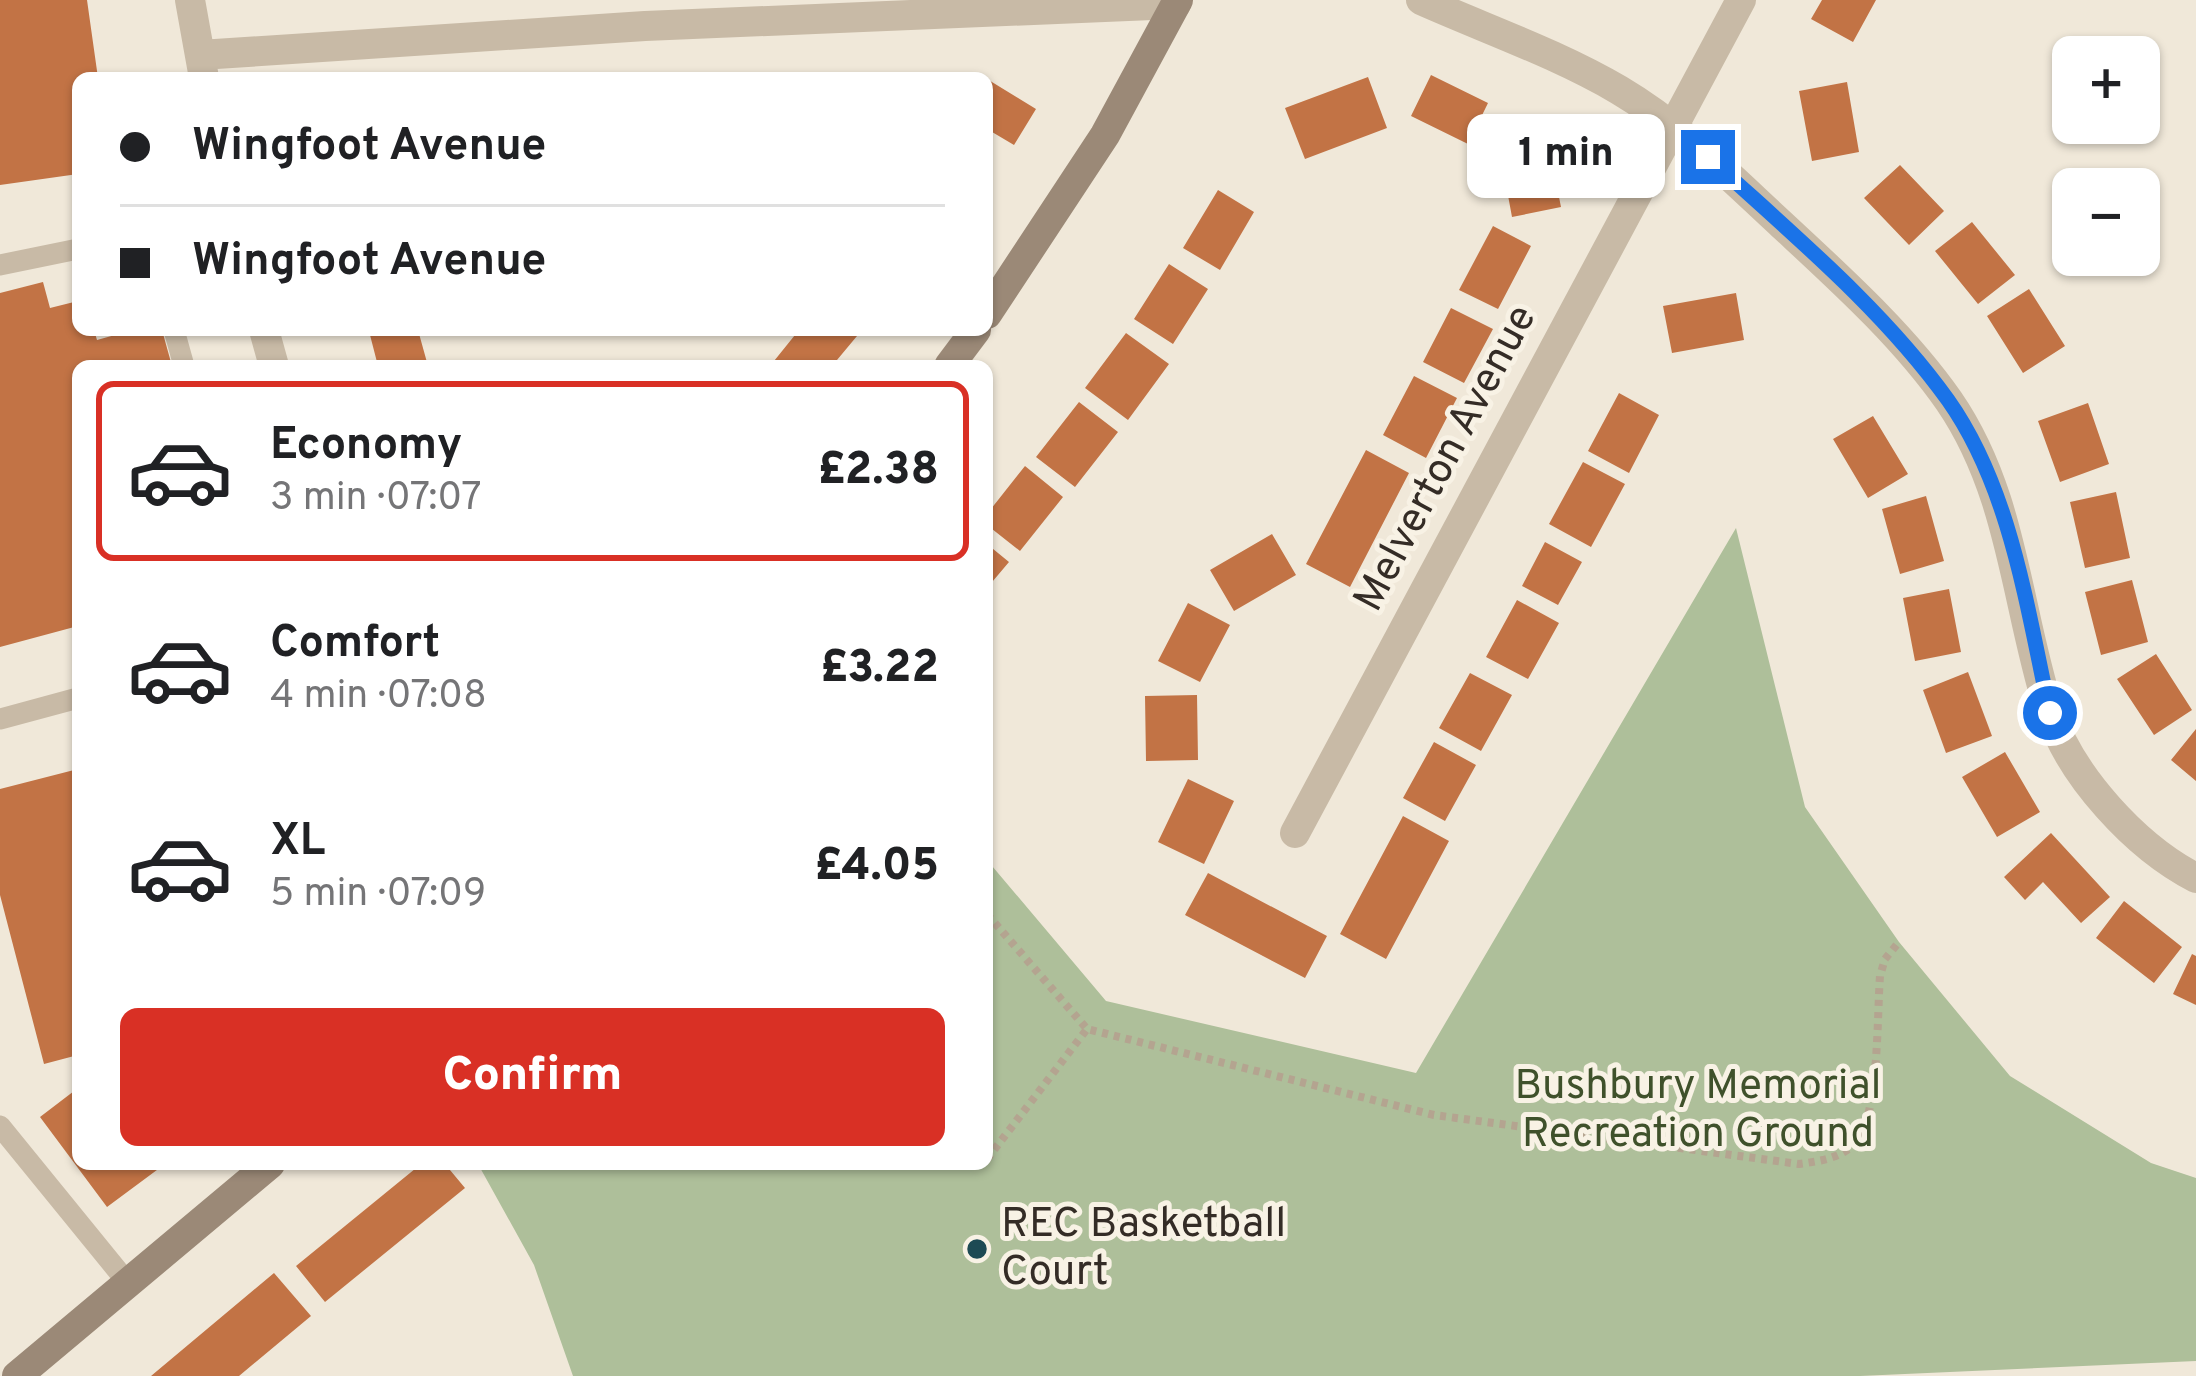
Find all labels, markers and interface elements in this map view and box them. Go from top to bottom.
map controls [2052,36,2160,276]
button: + [2052,36,2160,144]
callout: 1 min [1468,115,1666,199]
text: Wingfoot Avenue [192,119,546,176]
route end [1681,130,1735,184]
text: 1 min [1518,131,1614,180]
button: − [2052,168,2160,276]
text: Wingfoot Avenue [192,234,546,291]
street label: Melverton Avenue [1344,297,1550,621]
icon: car [126,417,234,525]
text: Economy [270,418,462,475]
text: £2.38 [817,443,939,500]
text: 3 min · 07:07 [270,475,482,524]
icon: car [126,615,234,723]
text: Comfort [270,616,440,673]
text: £3.22 [820,641,939,698]
text: 4 min · 07:08 [270,673,487,722]
route start [2023,686,2077,740]
icon: car [126,813,234,921]
text: XL [270,814,325,871]
text: £4.05 [814,839,939,896]
text: 5 min · 07:09 [270,871,486,920]
button: Confirm [120,1008,945,1146]
park label: Bushbury Memorial Recreation Ground [1514,1061,1882,1162]
place label: REC Basketball Court [1001,1199,1286,1300]
marker: REC Basketball Court [964,1236,990,1262]

